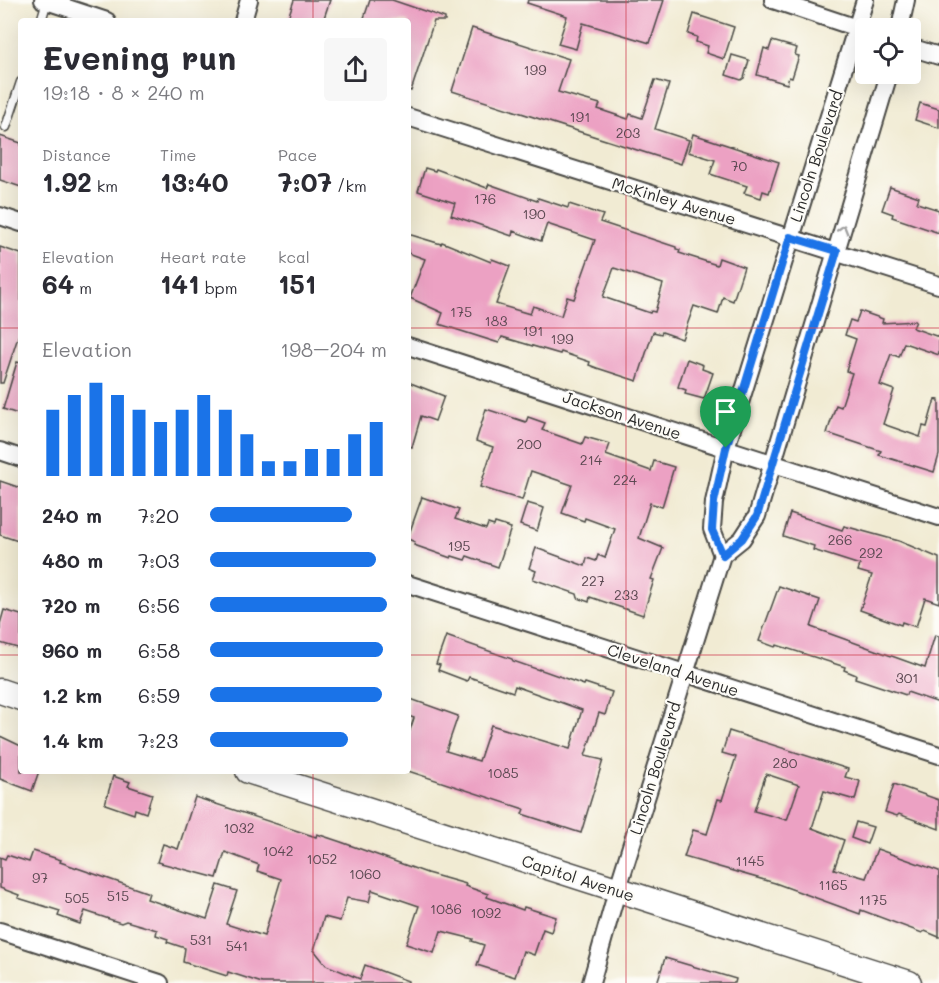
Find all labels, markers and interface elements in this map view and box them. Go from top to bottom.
map controls [855,18,921,84]
button: locate [855,18,921,84]
text: Evening run [42,35,236,78]
button: share [324,38,387,101]
house number: 199 [524,60,546,79]
text: 19:18 · 8 × 240 m [42,79,205,105]
street label: Lincoln Boulevard [784,87,847,225]
house number: 191 [570,107,590,126]
house number: 203 [616,123,640,142]
text: Distance [42,144,111,165]
text: Time [160,144,196,165]
text: Pace [278,144,317,165]
house number: 70 [731,156,748,175]
text: 1.92 [42,165,92,199]
text: 13:40 [160,165,229,199]
text: 7:07 [278,165,332,199]
street label: McKinley Avenue [610,172,739,229]
text: km [92,175,118,196]
text: /km [332,175,367,196]
house number: 176 [474,189,496,208]
house number: 190 [522,204,546,223]
one-way arrow [836,224,848,235]
text: Elevation [42,246,114,267]
text: Heart rate [160,246,246,267]
text: kcal [278,246,310,267]
text: 64 [42,267,74,301]
text: 141 [160,267,200,301]
text: 151 [278,267,316,301]
text: m [74,277,92,298]
text: bpm [200,277,237,298]
house number: 175 [450,302,472,321]
house number: 183 [485,311,507,330]
house number: 191 [523,321,543,340]
house number: 199 [551,329,573,348]
text: Elevation [42,336,132,362]
text: 198–204 m [280,336,387,362]
street label: Jackson Avenue [560,385,684,444]
pin [700,386,751,448]
icon: arrive [709,395,742,428]
house number: 200 [516,434,542,453]
house number: 214 [580,450,603,469]
house number: 224 [613,470,638,489]
text: 240 m [42,502,102,528]
text: 7:20 [138,502,179,528]
house number: 266 [828,530,852,549]
house number: 195 [448,536,470,555]
house number: 292 [859,543,883,562]
text: 480 m [42,547,103,573]
text: 7:03 [138,547,179,573]
house number: 227 [581,571,605,590]
house number: 233 [614,585,638,604]
text: 720 m [42,592,100,618]
text: 6:56 [138,592,180,618]
text: 960 m [42,637,102,663]
text: 6:58 [138,637,180,663]
street label: Cleveland Avenue [605,638,742,701]
house number: 301 [895,668,919,687]
text: 1.2 km [42,682,102,708]
text: 6:59 [138,682,180,708]
street label: Lincoln Boulevard [624,699,685,837]
text: 1.4 km [42,727,104,753]
text: 7:23 [138,727,178,753]
house number: 280 [773,753,798,772]
house number: 1085 [487,763,519,782]
house number: 1032 [224,818,254,837]
house number: 1042 [263,841,293,860]
house number: 1052 [307,849,337,868]
street label: Capitol Avenue [519,849,637,906]
house number: 1145 [736,851,764,870]
house number: 1060 [349,864,381,883]
house number: 97 [32,868,48,887]
house number: 1165 [818,875,848,894]
house number: 515 [107,886,129,905]
house number: 505 [65,888,89,907]
house number: 1175 [859,890,887,909]
house number: 1086 [430,899,462,918]
house number: 1092 [471,903,501,922]
house number: 531 [190,930,212,949]
house number: 541 [226,936,248,955]

